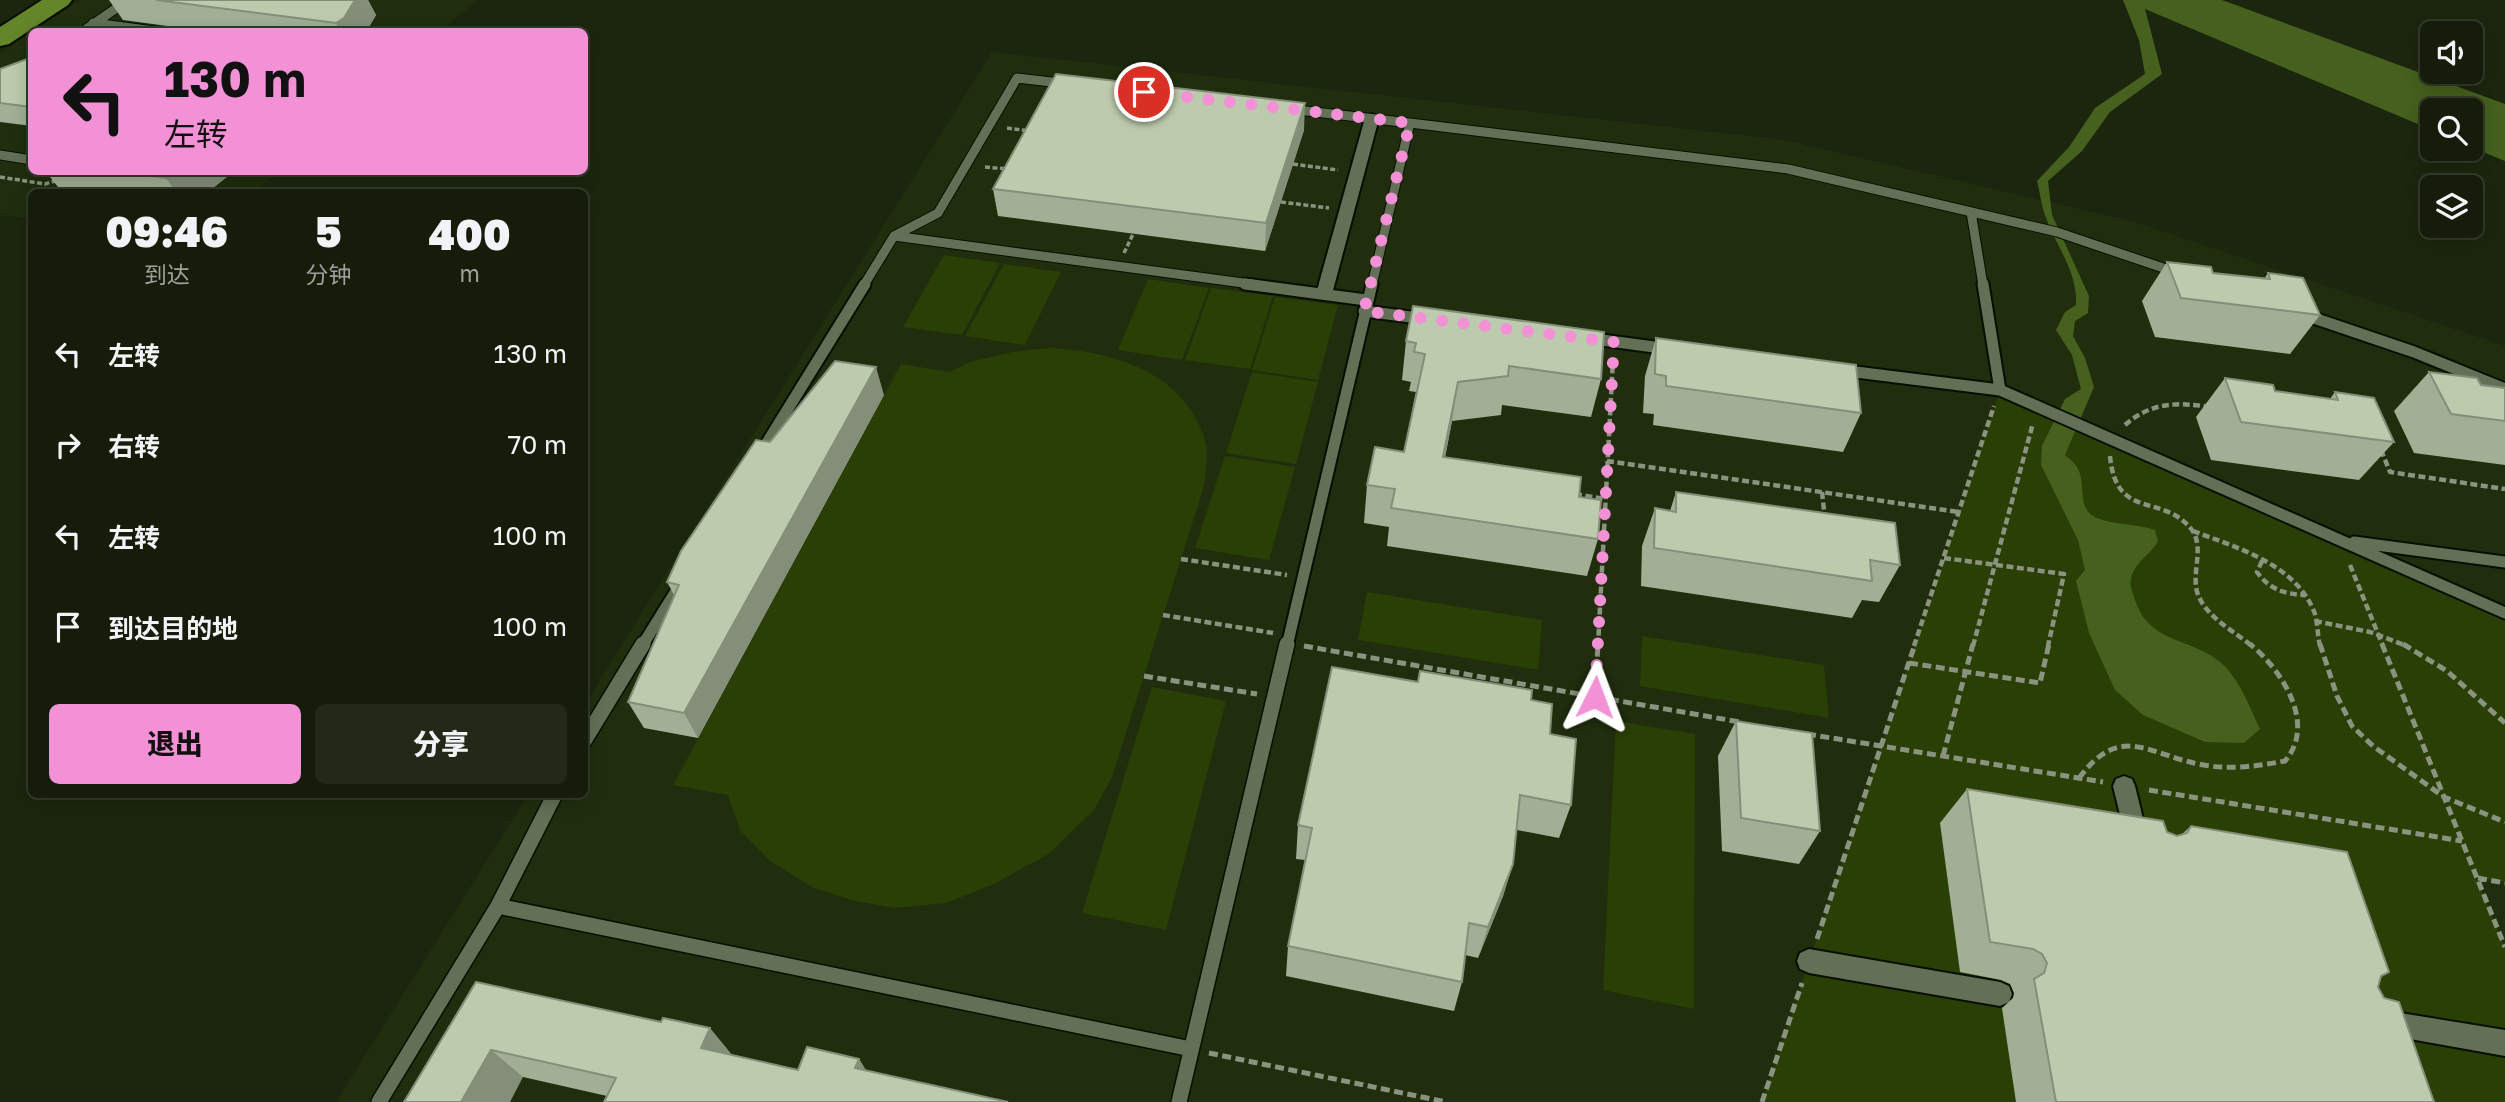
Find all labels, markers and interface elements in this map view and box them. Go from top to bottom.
map controls [2420,21,2483,238]
button: sound [2420,21,2483,84]
text: 130 m [164,49,306,108]
icon: left [49,56,140,147]
pin [1114,62,1174,122]
icon: arrive [1125,73,1163,111]
button: search [2420,98,2483,161]
text: 左转 [164,115,228,153]
button: layers [2420,175,2483,238]
text: 09:46 [105,206,228,256]
text: 5 [315,206,342,256]
text: 400 [429,209,511,259]
text: m [459,259,480,287]
text: 到达 [144,260,190,288]
text: 分钟 [305,260,351,288]
icon: left [49,335,87,373]
text: 130 m [494,338,567,369]
text: 左转 [108,340,160,371]
icon: right [49,426,87,464]
text: 70 m [508,429,567,460]
text: 右转 [108,431,160,462]
icon: left [49,517,87,555]
text: 100 m [493,520,567,551]
text: 左转 [108,522,160,553]
icon: arrive [49,608,87,646]
text: 100 m [493,611,567,642]
text: 到达目的地 [108,613,238,644]
position arrow [1558,660,1632,734]
button: 退出 [49,704,301,784]
button: 分享 [315,704,567,784]

